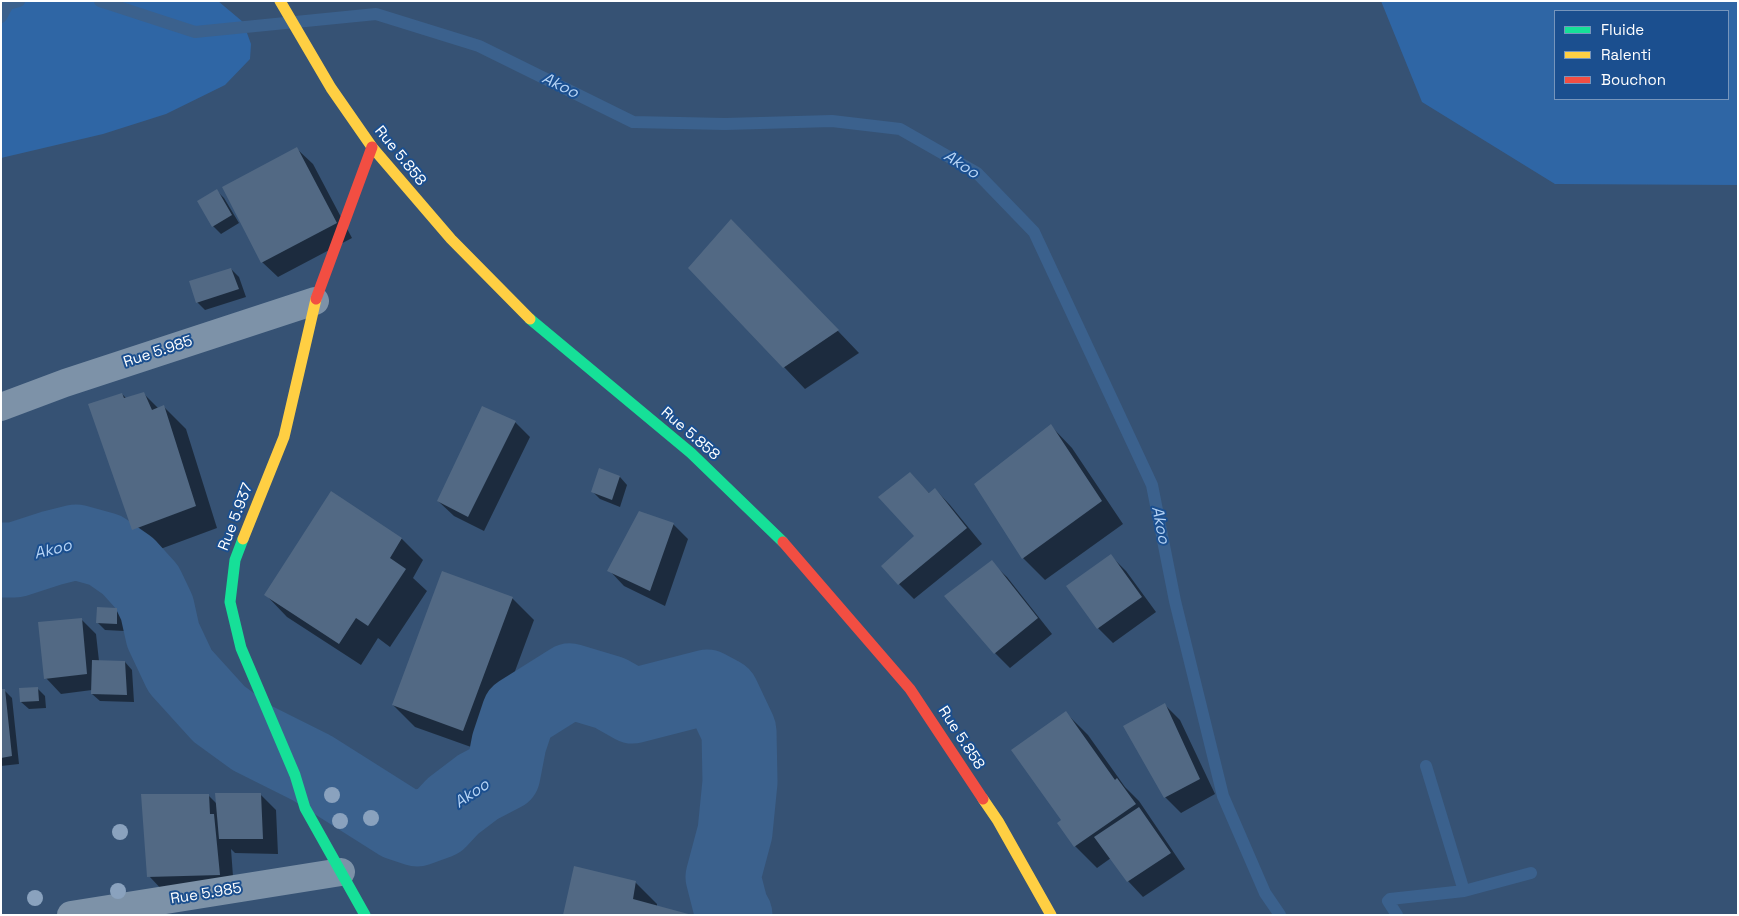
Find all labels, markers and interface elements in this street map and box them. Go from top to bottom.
legend [1554,10,1729,100]
text: Fluide [1601,20,1644,39]
text: Ralenti [1601,45,1651,64]
water label: Akoo [539,69,581,103]
text: Bouchon [1601,70,1666,89]
street label: Rue 5.858 [370,122,430,190]
water label: Akoo [940,147,982,183]
street label: Rue 5.985 [121,332,195,372]
street label: Rue 5.858 [657,404,723,464]
street label: Rue 5.937 [215,481,257,553]
water label: Akoo [1147,504,1173,546]
water label: Akoo [32,536,74,564]
street label: Rue 5.858 [934,703,988,773]
water label: Akoo [451,775,493,813]
street label: Rue 5.985 [169,880,243,908]

